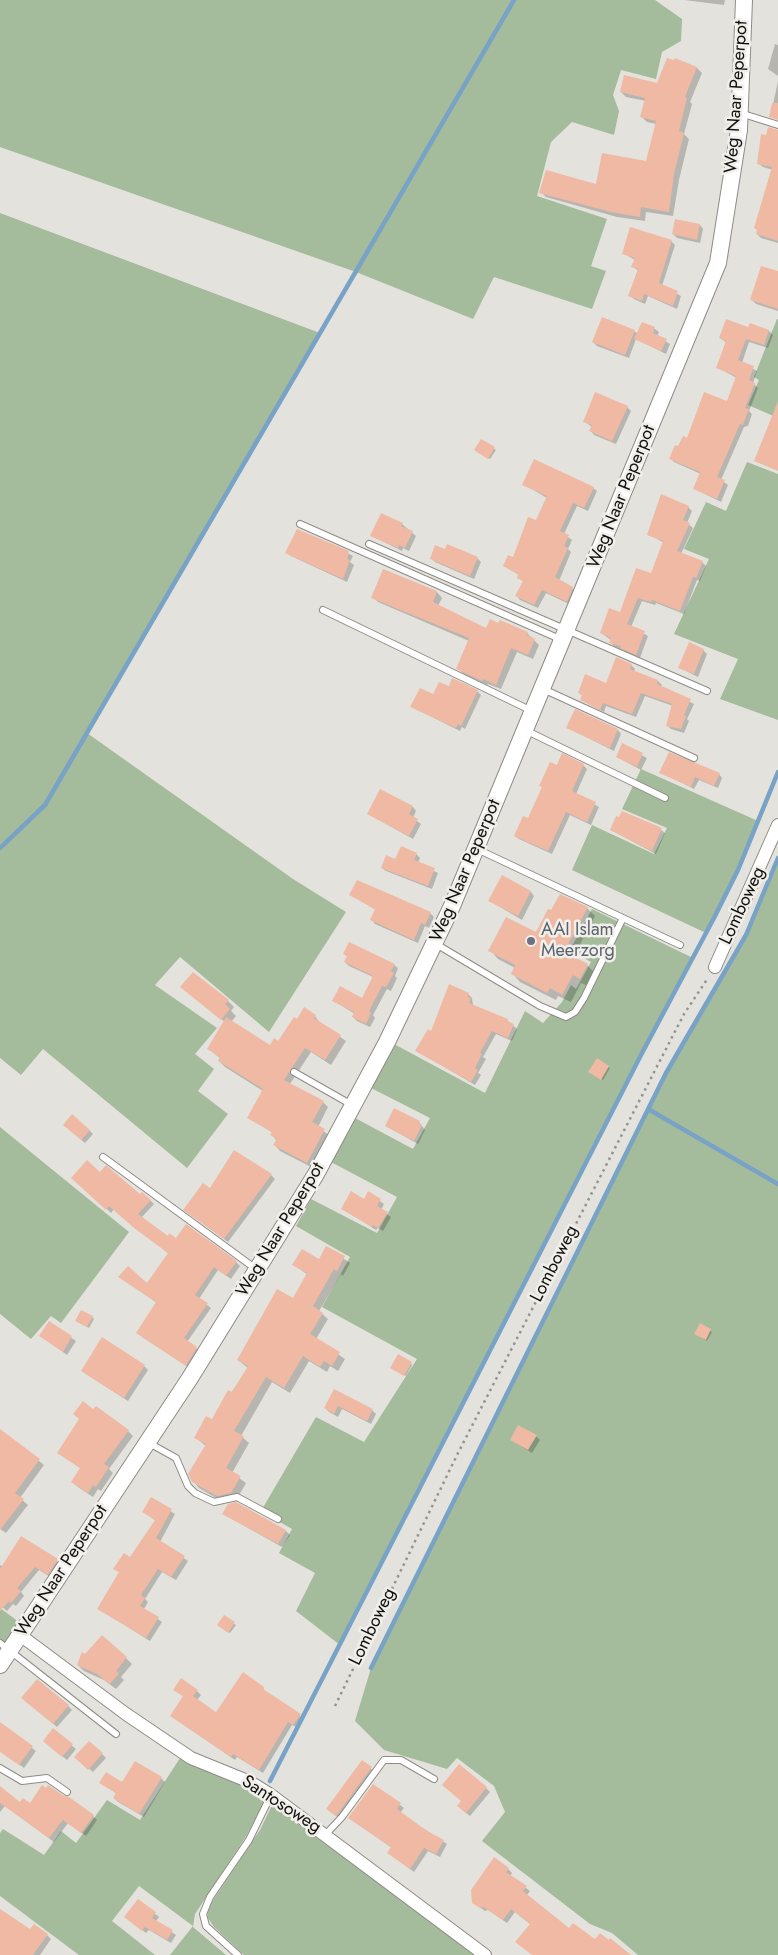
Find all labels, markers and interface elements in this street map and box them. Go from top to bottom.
street label: Weg Naar Peperpot [721,20,753,174]
street label: Weg Naar Peperpot [583,422,661,572]
street label: Weg Naar Peperpot [426,796,506,946]
street label: Lomboweg [716,864,770,948]
place label: AAI Islam Meerzorg [541,920,615,962]
marker: AAI Islam Meerzorg [525,935,537,947]
street label: Weg Naar Peperpot [232,1159,330,1301]
street label: Lomboweg [526,1222,584,1306]
street label: Weg Naar Peperpot [11,1501,113,1641]
street label: Lomboweg [345,1585,401,1669]
street label: Santosoweg [237,1771,325,1839]

